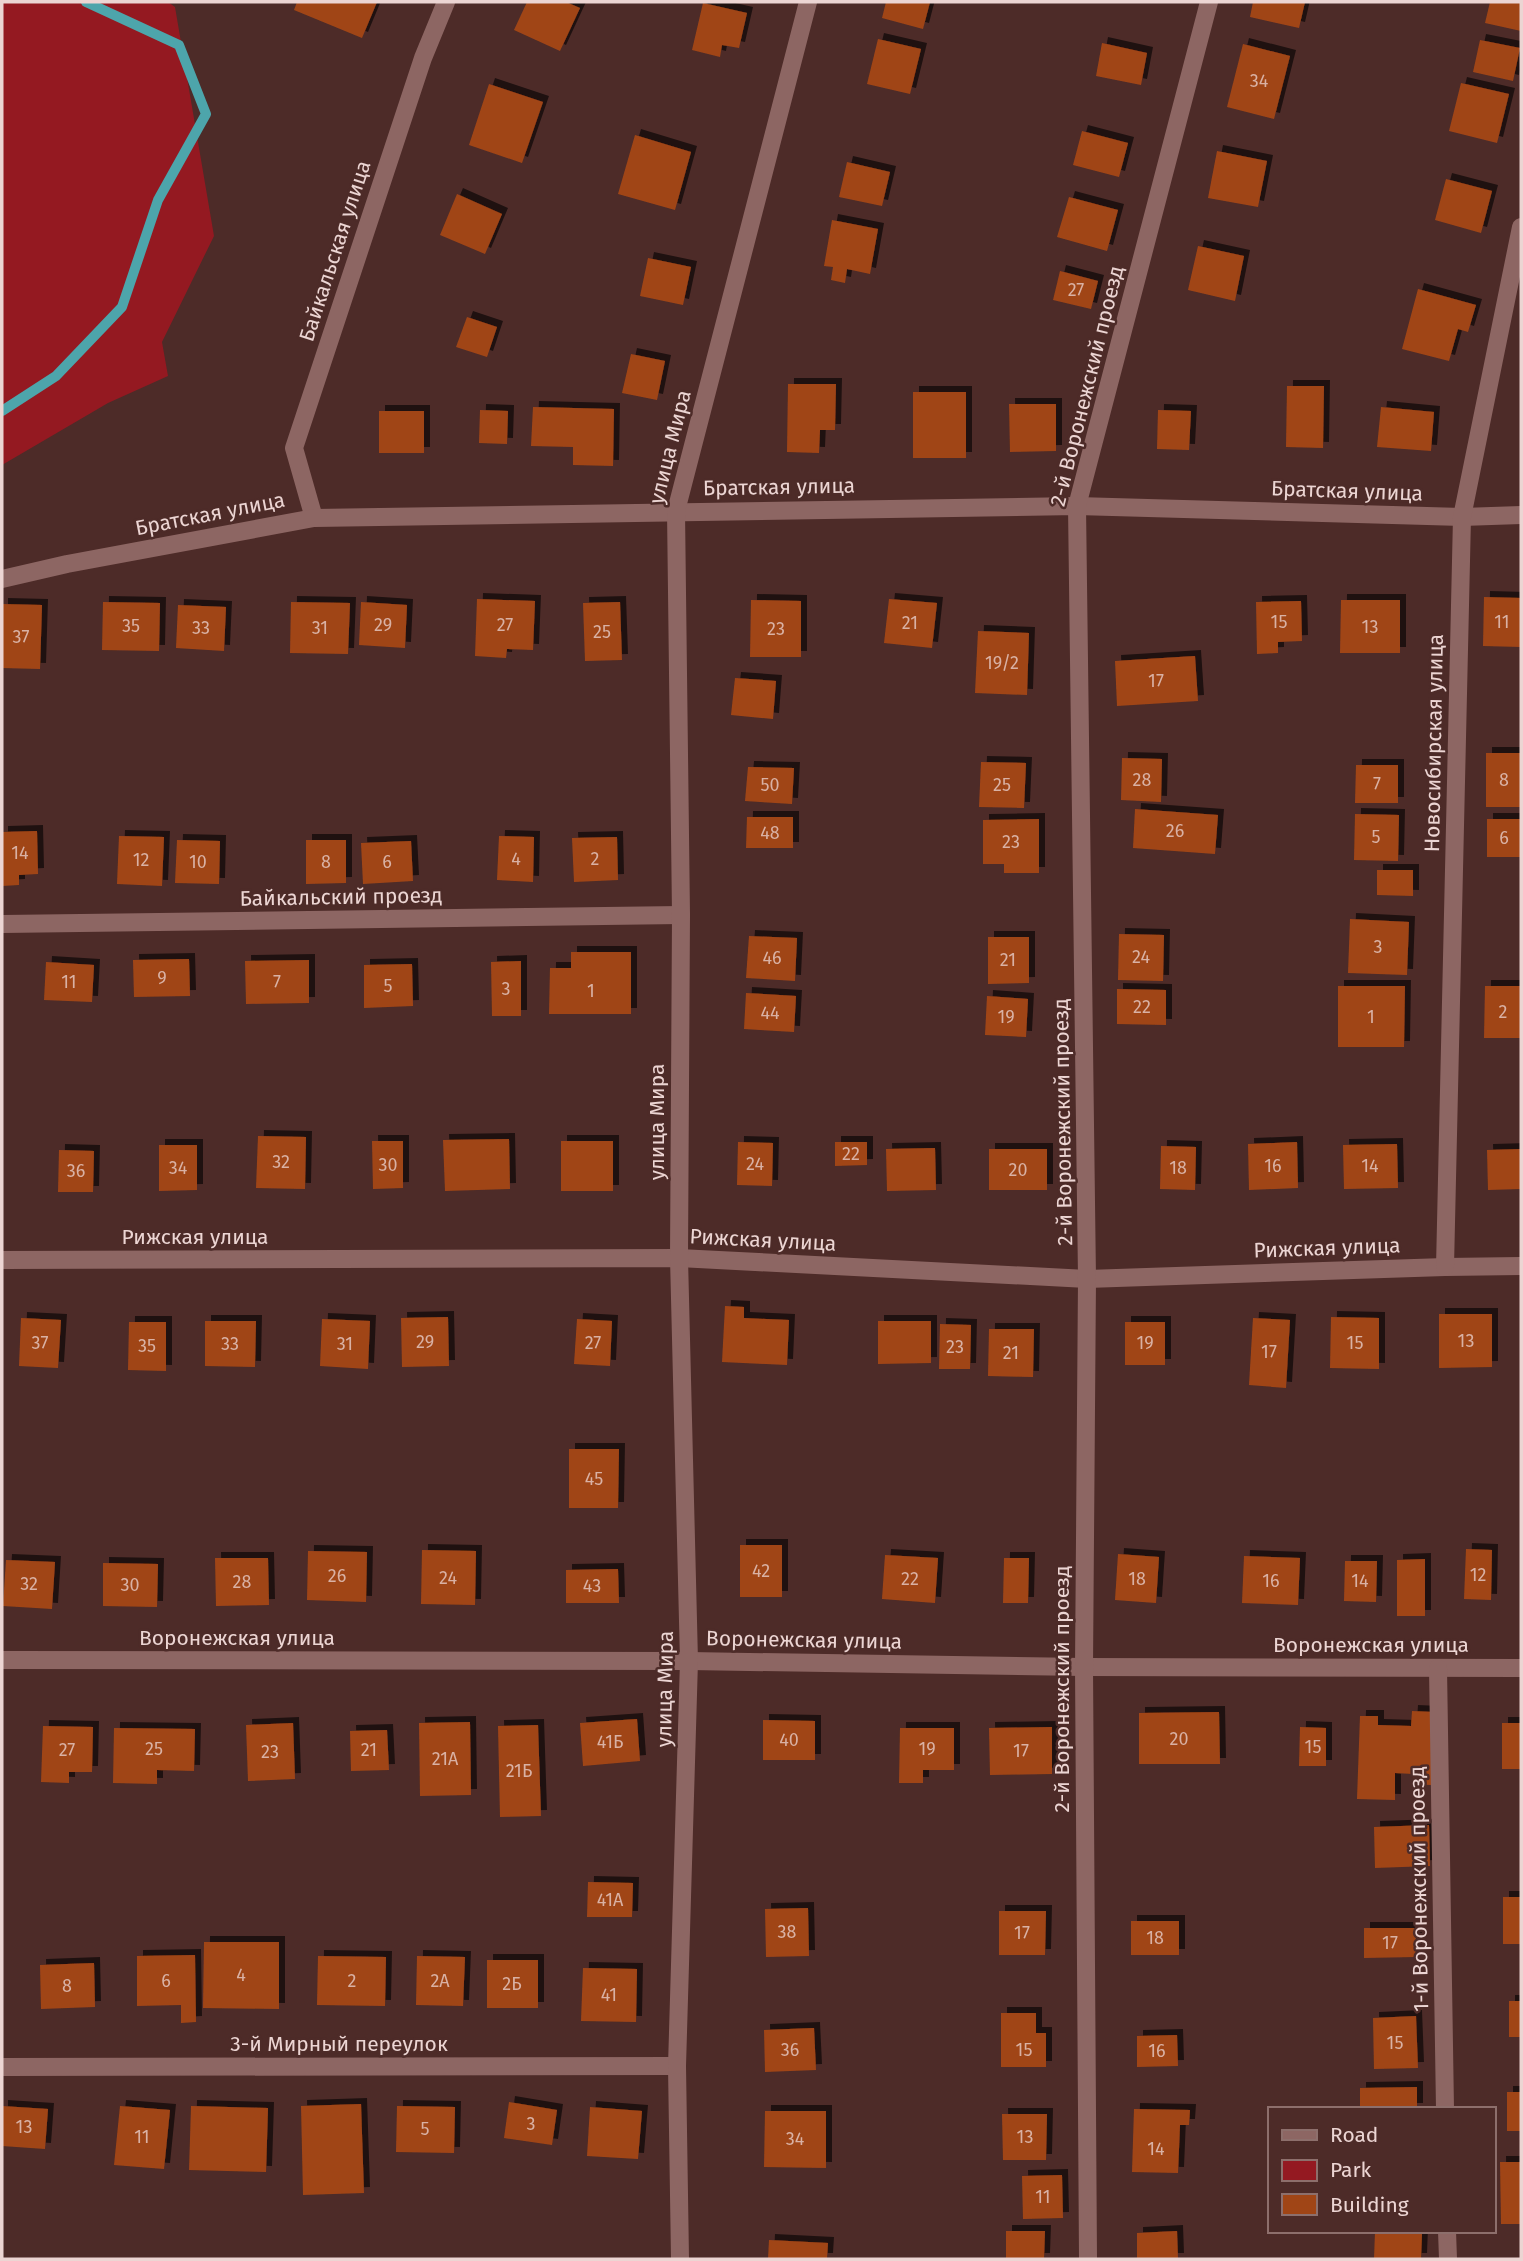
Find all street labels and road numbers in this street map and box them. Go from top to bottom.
street label: Байкальская улица [293,157,377,345]
street label: 2-й Воронежский проезд [1044,263,1130,509]
street label: улица Мира [643,387,697,507]
street label: Братская улица [703,473,855,501]
street label: Братская улица [1271,475,1423,507]
street label: Братская улица [133,487,287,541]
street label: Новосибирская улица [1419,634,1449,852]
street label: Байкальский проезд [239,882,443,912]
street label: 2-й Воронежский проезд [1048,998,1078,1246]
street label: улица Мира [644,1064,670,1180]
street label: Рижская улица [689,1223,837,1257]
street label: Рижская улица [122,1224,268,1250]
street label: Рижская улица [1253,1232,1401,1264]
street label: 2-й Воронежский проезд [1049,1565,1075,1813]
street label: Воронежская улица [139,1625,335,1651]
street label: Воронежская улица [706,1625,902,1655]
street label: улица Мира [651,1630,679,1748]
street label: Воронежская улица [1273,1632,1469,1658]
street label: 1-й Воронежский проезд [1404,1766,1434,2012]
street label: 3-й Мирный переулок [230,2031,448,2057]

